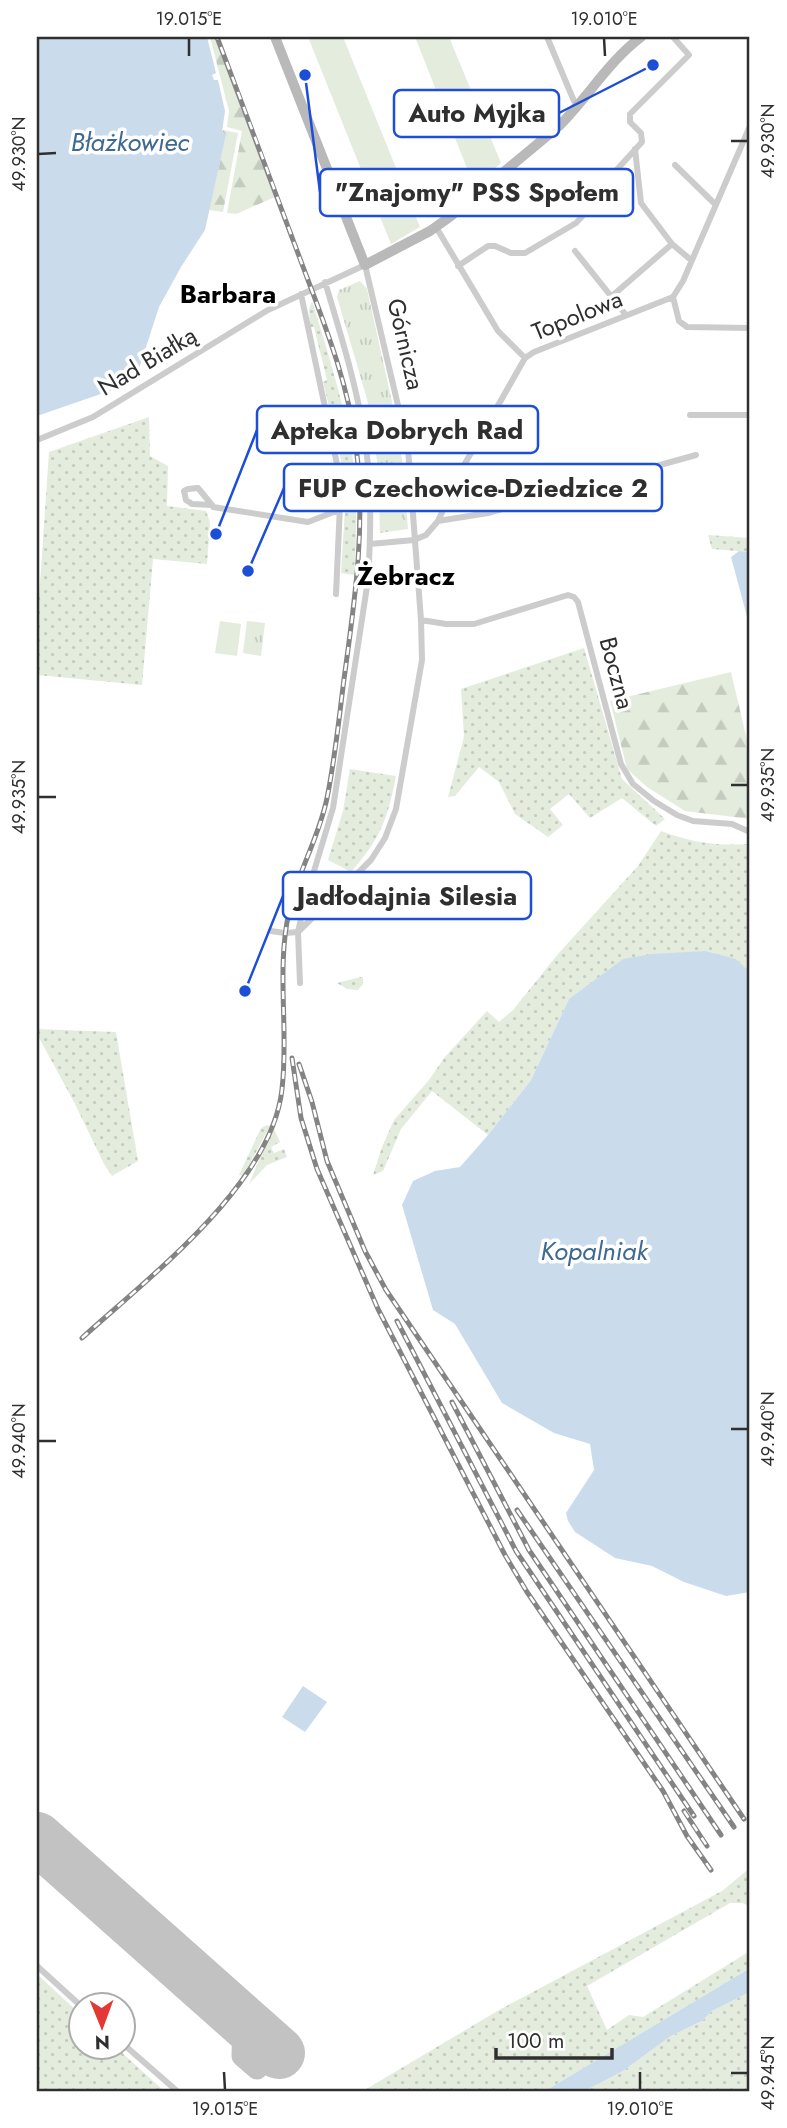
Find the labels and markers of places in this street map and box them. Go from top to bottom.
callout: Auto Myjka [394,90,559,137]
callout: "Znajomy" PSS Społem [320,169,633,216]
callout: Apteka Dobrych Rad [257,406,538,453]
callout: FUP Czechowice-Dziedzice 2 [284,464,662,511]
callout: Jadłodajnia Silesia [283,872,531,919]

